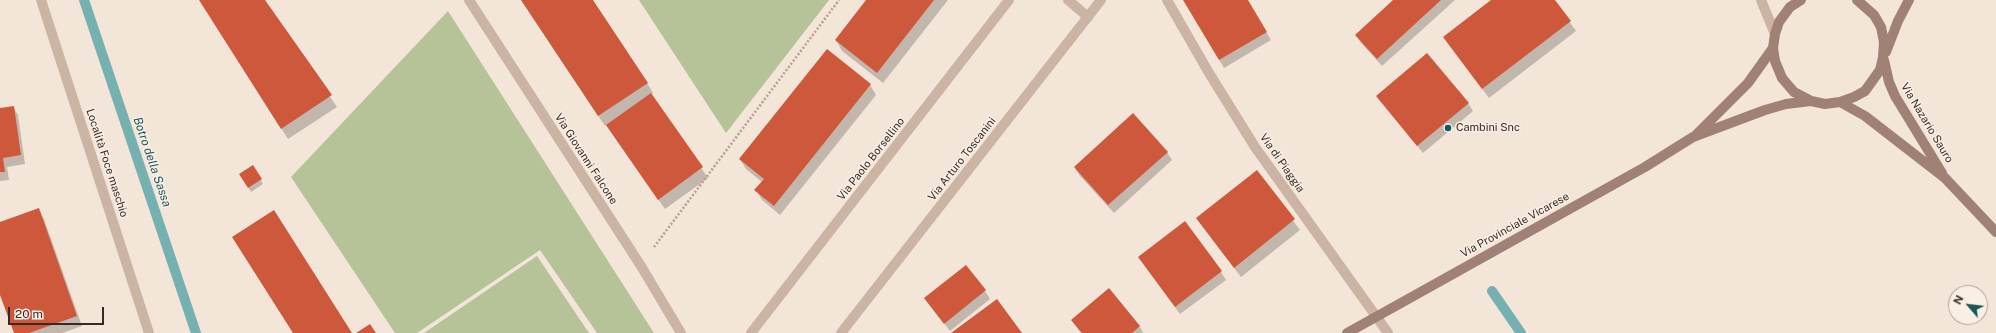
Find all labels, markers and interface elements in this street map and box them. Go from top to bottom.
street label: Via Nazario Sauro [1898,81,1956,165]
street label: Località Foce maschio [83,107,131,219]
street label: Via Giovanni Falcone [552,111,620,207]
water label: Botro della Sassa [130,115,174,209]
street label: Via Paolo Borsellino [835,115,907,203]
street label: Via Arturo Toscanini [925,115,999,203]
place label: Cambini Snc [1456,121,1520,135]
marker: Cambini Snc [1443,123,1453,133]
street label: Via di Piaggia [1257,131,1307,195]
street label: Via Provinciale Vicarese [1459,190,1571,260]
north arrow [1948,285,1988,325]
text: N [1951,293,1966,306]
scale bar [10,299,106,325]
text: 20 m [15,307,43,321]

